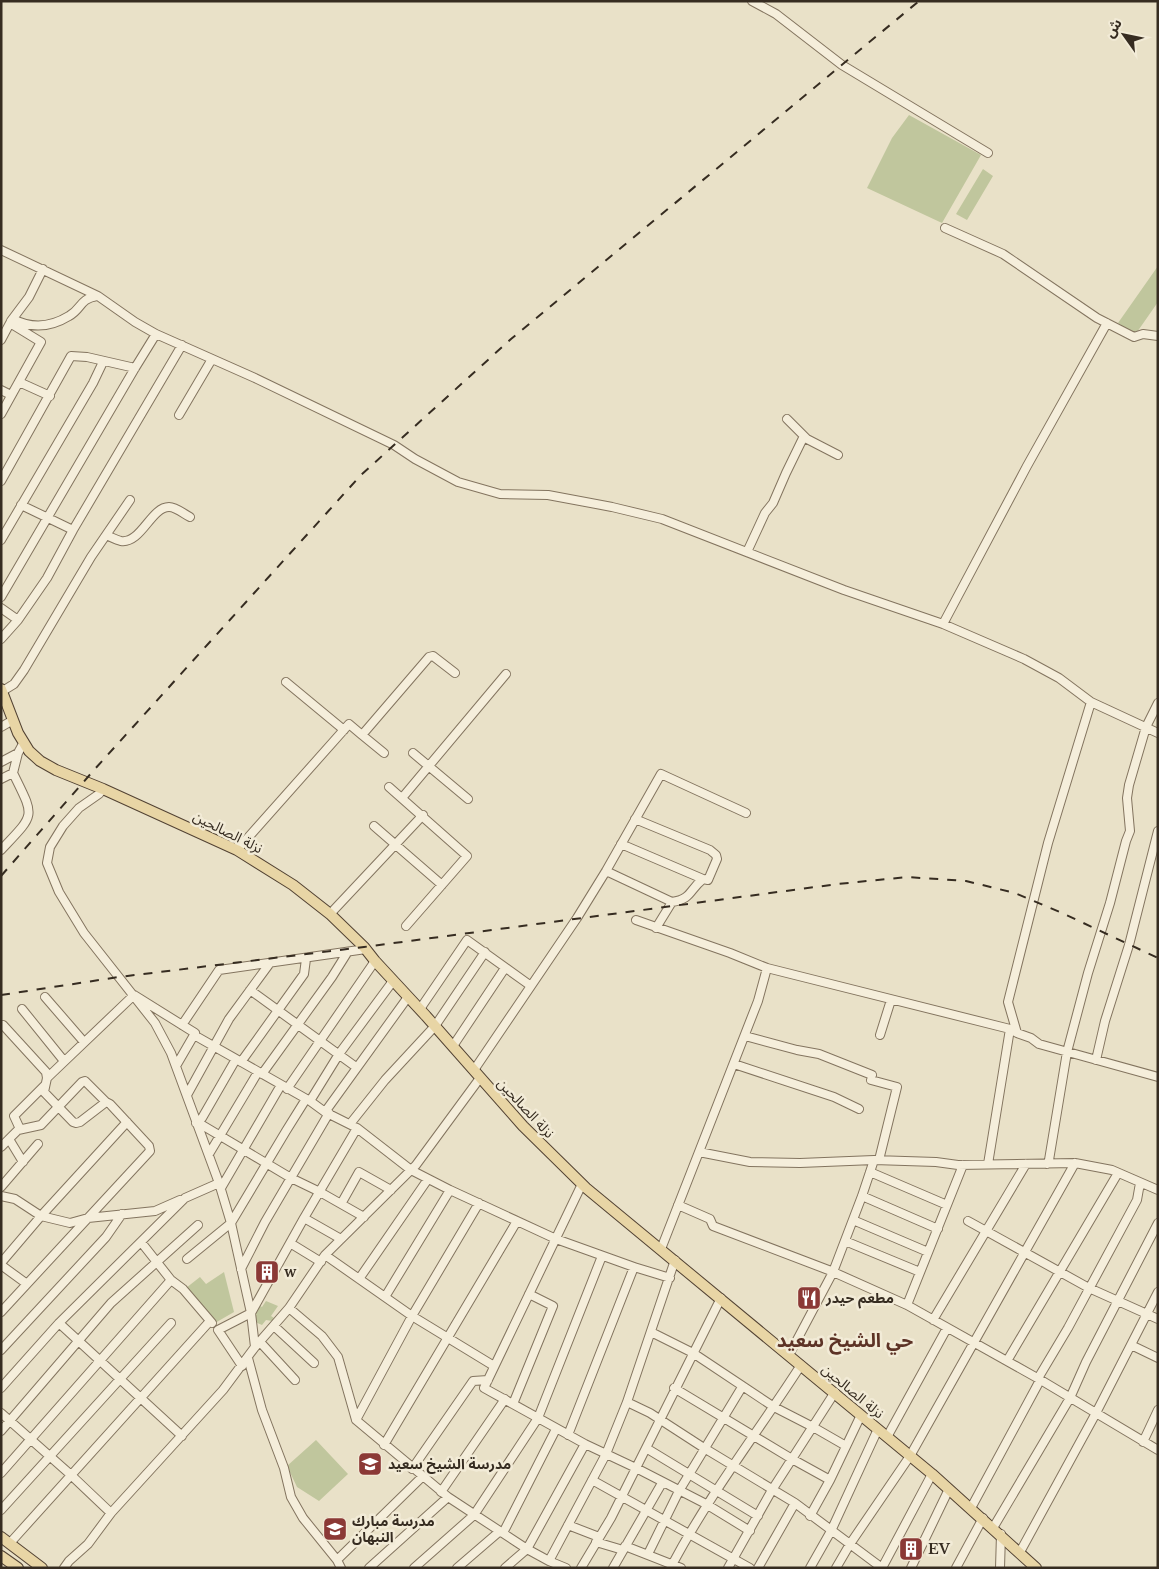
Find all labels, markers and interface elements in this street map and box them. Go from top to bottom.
north arrow [1099,10,1149,60]
text: ش [1100,15,1126,41]
street label: نزلة الصالحين [190,807,266,857]
street label: نزلة الصالحين [494,1074,559,1142]
building icon: w [254,1259,280,1285]
place label: w [284,1263,297,1281]
restaurant icon: مطعم حيدر [796,1285,822,1311]
place label: مطعم حيدر [825,1289,894,1309]
district label: حي الشيخ سعيد [777,1329,913,1355]
street label: نزلة الصالحين [818,1360,888,1422]
school or university icon: مدرسة الشيخ سعيد [357,1451,383,1477]
place label: مدرسة الشيخ سعيد [388,1455,511,1474]
place label: مدرسة مبارك النبهان [352,1512,435,1546]
school or university icon: مدرسة مبارك النبهان [322,1516,348,1542]
building icon: EV [898,1536,924,1562]
place label: EV [928,1540,951,1558]

